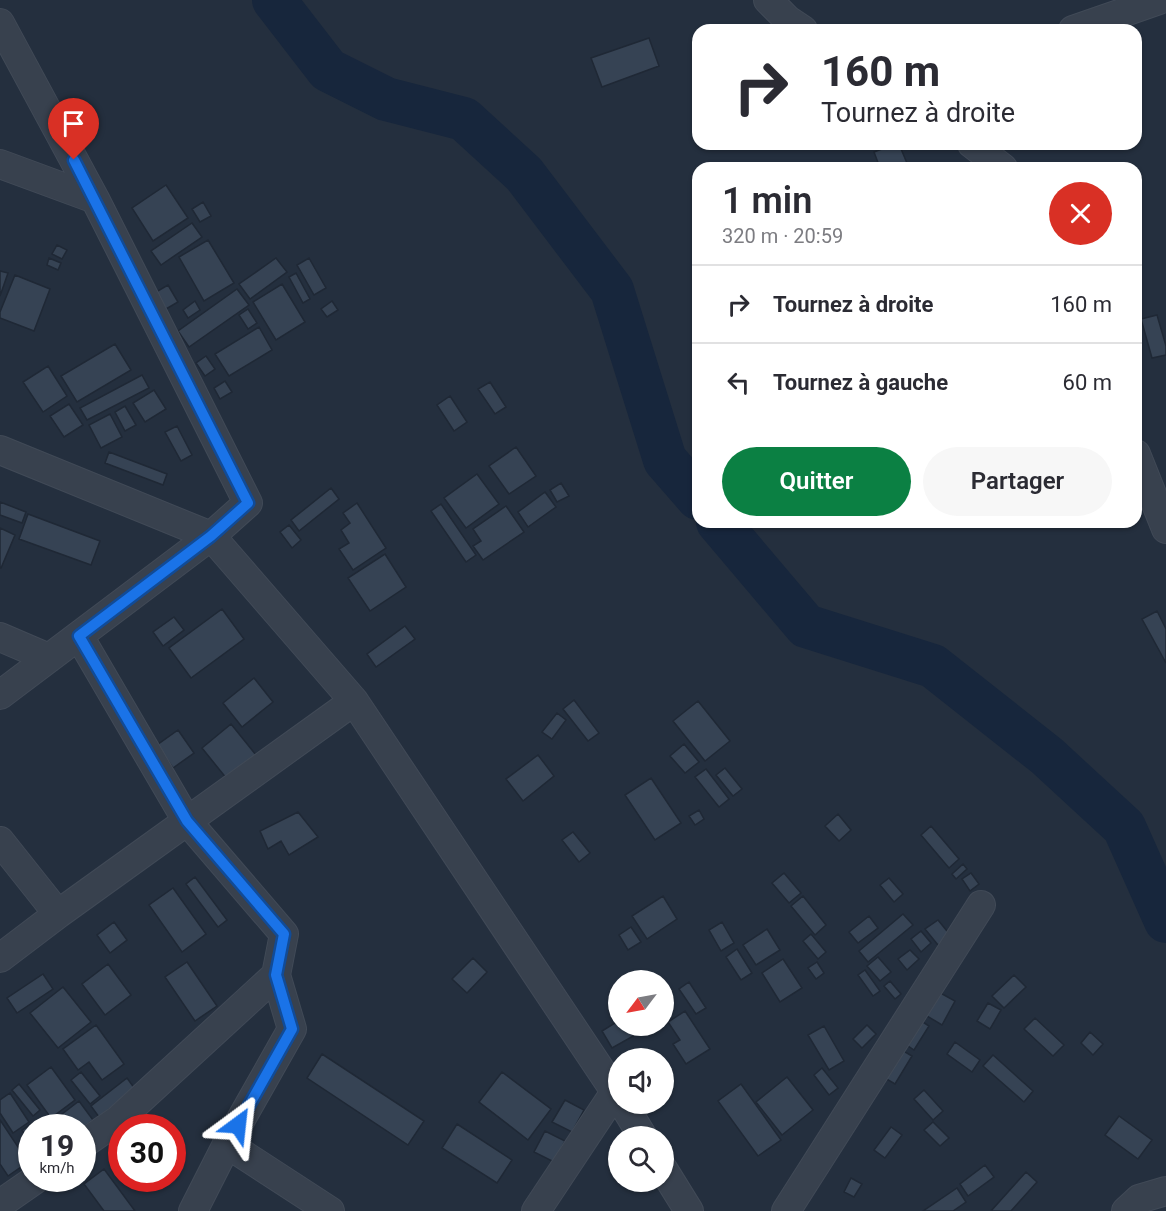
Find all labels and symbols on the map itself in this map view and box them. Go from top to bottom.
pin [48,98,99,160]
north arrow [608,970,674,1036]
position arrow [206,1093,270,1157]
speed limit sign: 30 [108,1114,186,1192]

